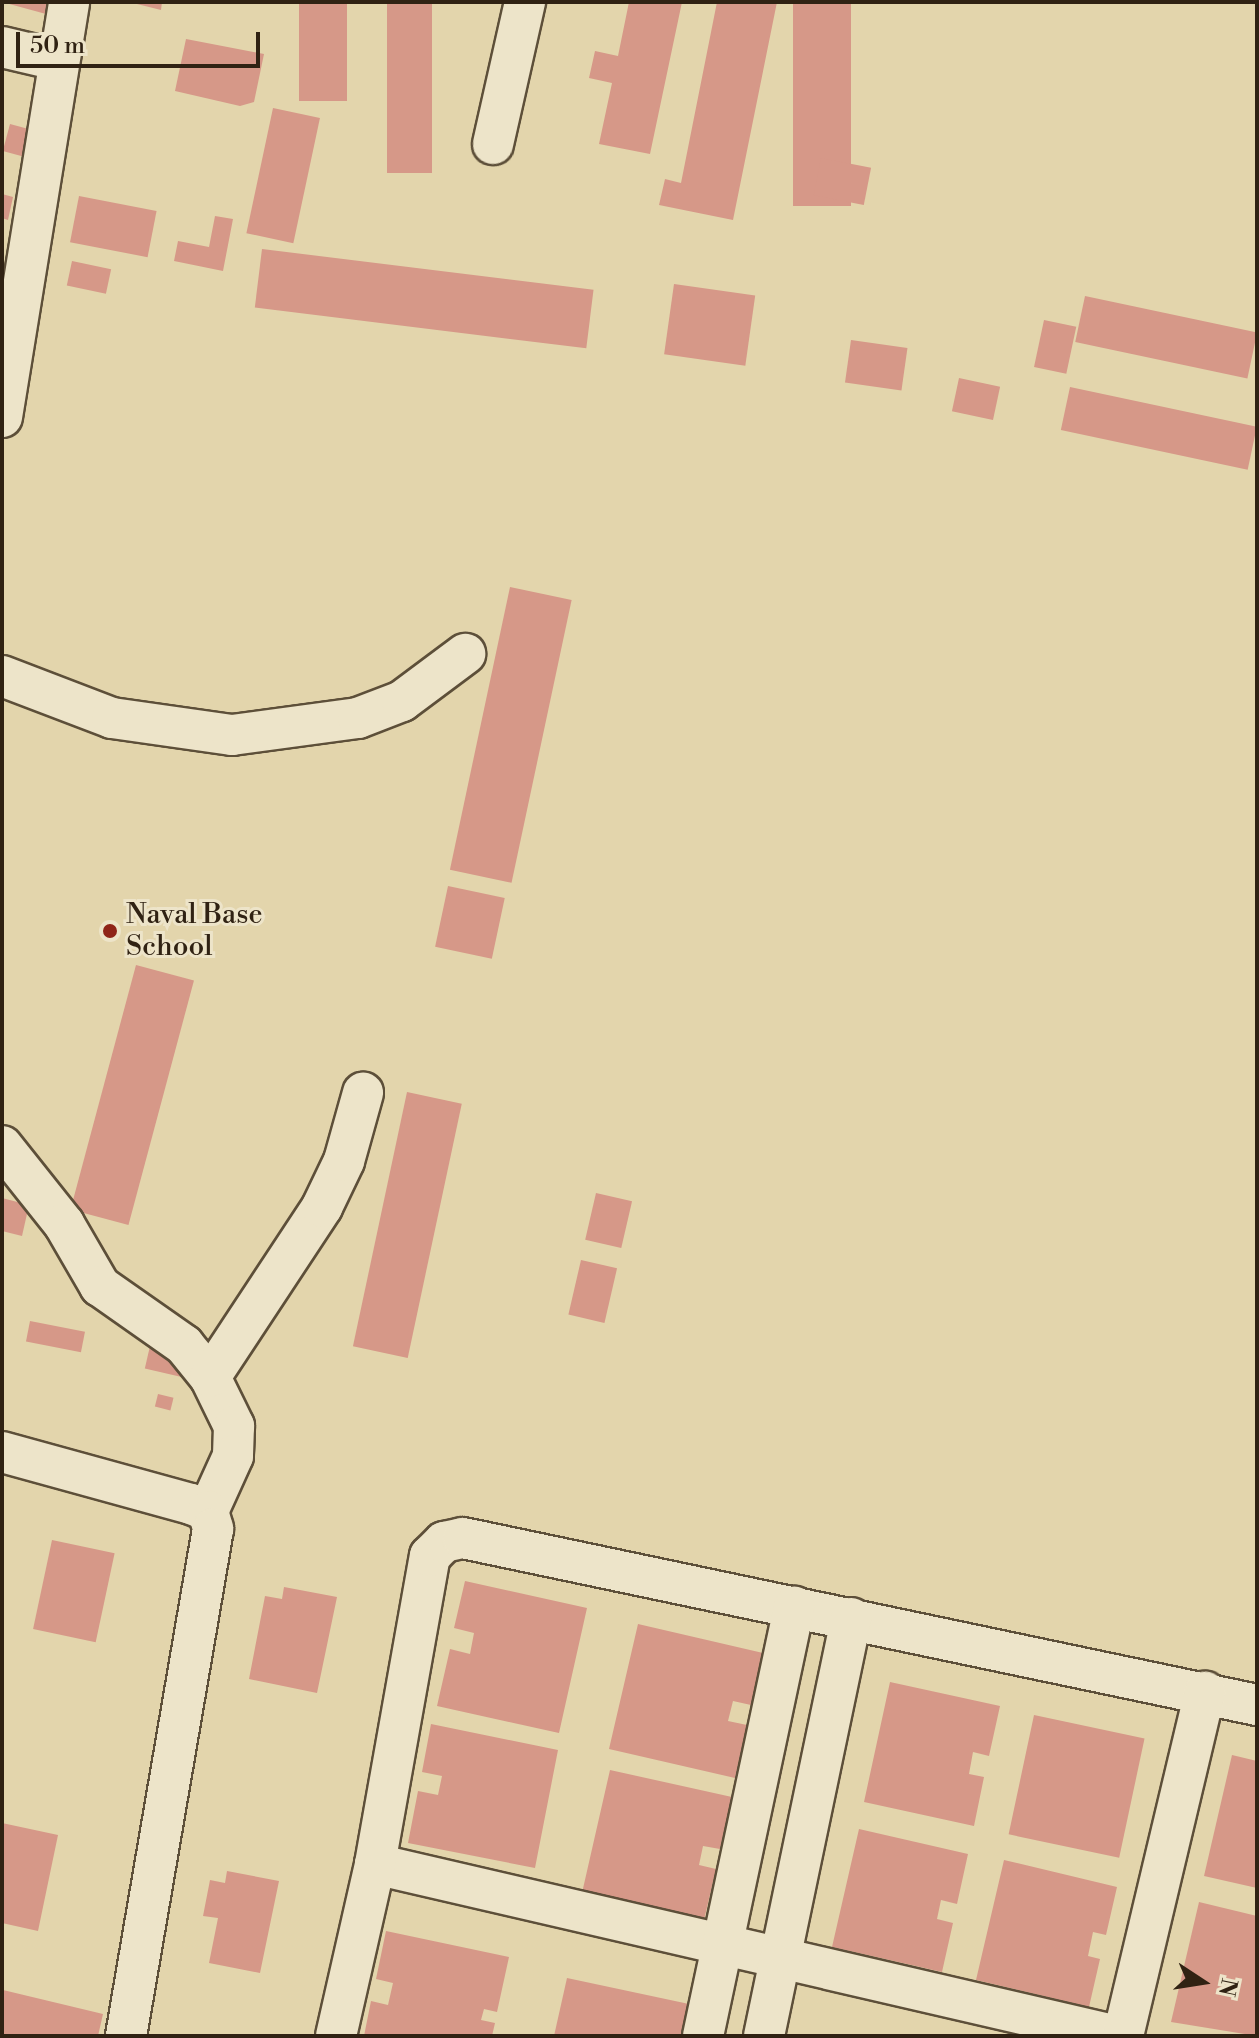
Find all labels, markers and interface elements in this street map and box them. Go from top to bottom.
scale bar [20,16,264,66]
text: 50 m [30,31,85,61]
place label: Naval Base School [126,898,263,964]
marker: Naval Base School [101,922,119,940]
north arrow [1163,1942,1243,2022]
text: N [1212,1976,1242,1998]

